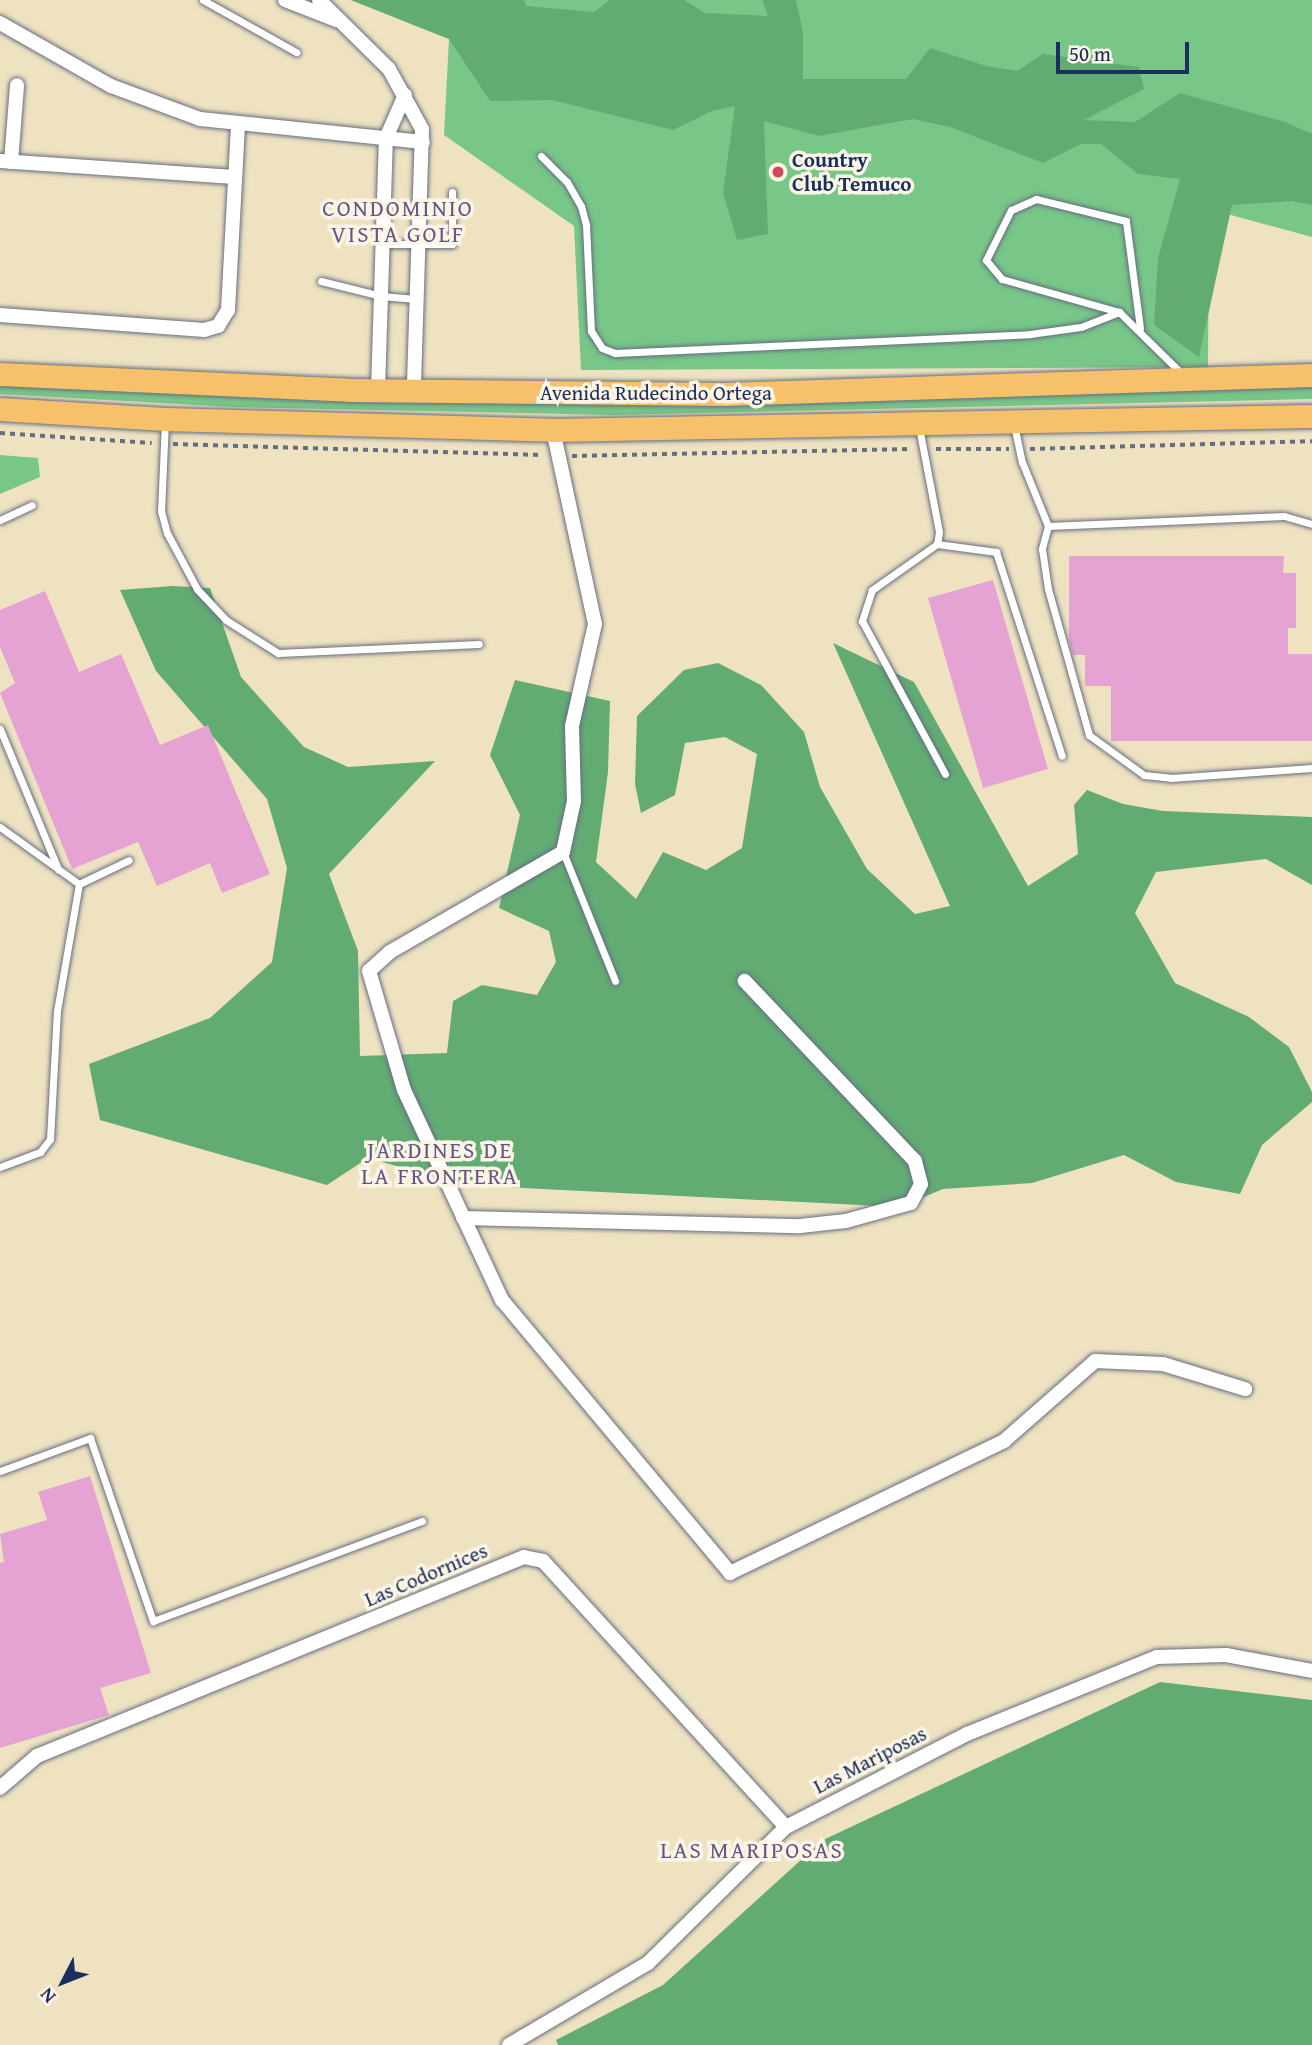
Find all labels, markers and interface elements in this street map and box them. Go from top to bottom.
scale bar [1060,28,1193,72]
text: 50 m [1069,38,1111,69]
place label: Country Club Temuco [792,147,911,197]
marker: Country Club Temuco [770,164,786,180]
district label: CONDOMINIO VISTA GOLF [324,194,472,248]
street label: Avenida Rudecindo Ortega [540,380,772,406]
district label: JARDINES DE LA FRONTERA [363,1136,517,1190]
street label: Las Codornices [361,1538,491,1612]
street label: Las Mariposas [809,1721,931,1799]
district label: LAS MARIPOSAS [662,1836,842,1864]
north arrow [28,1947,98,2017]
text: N [33,1982,62,2010]

